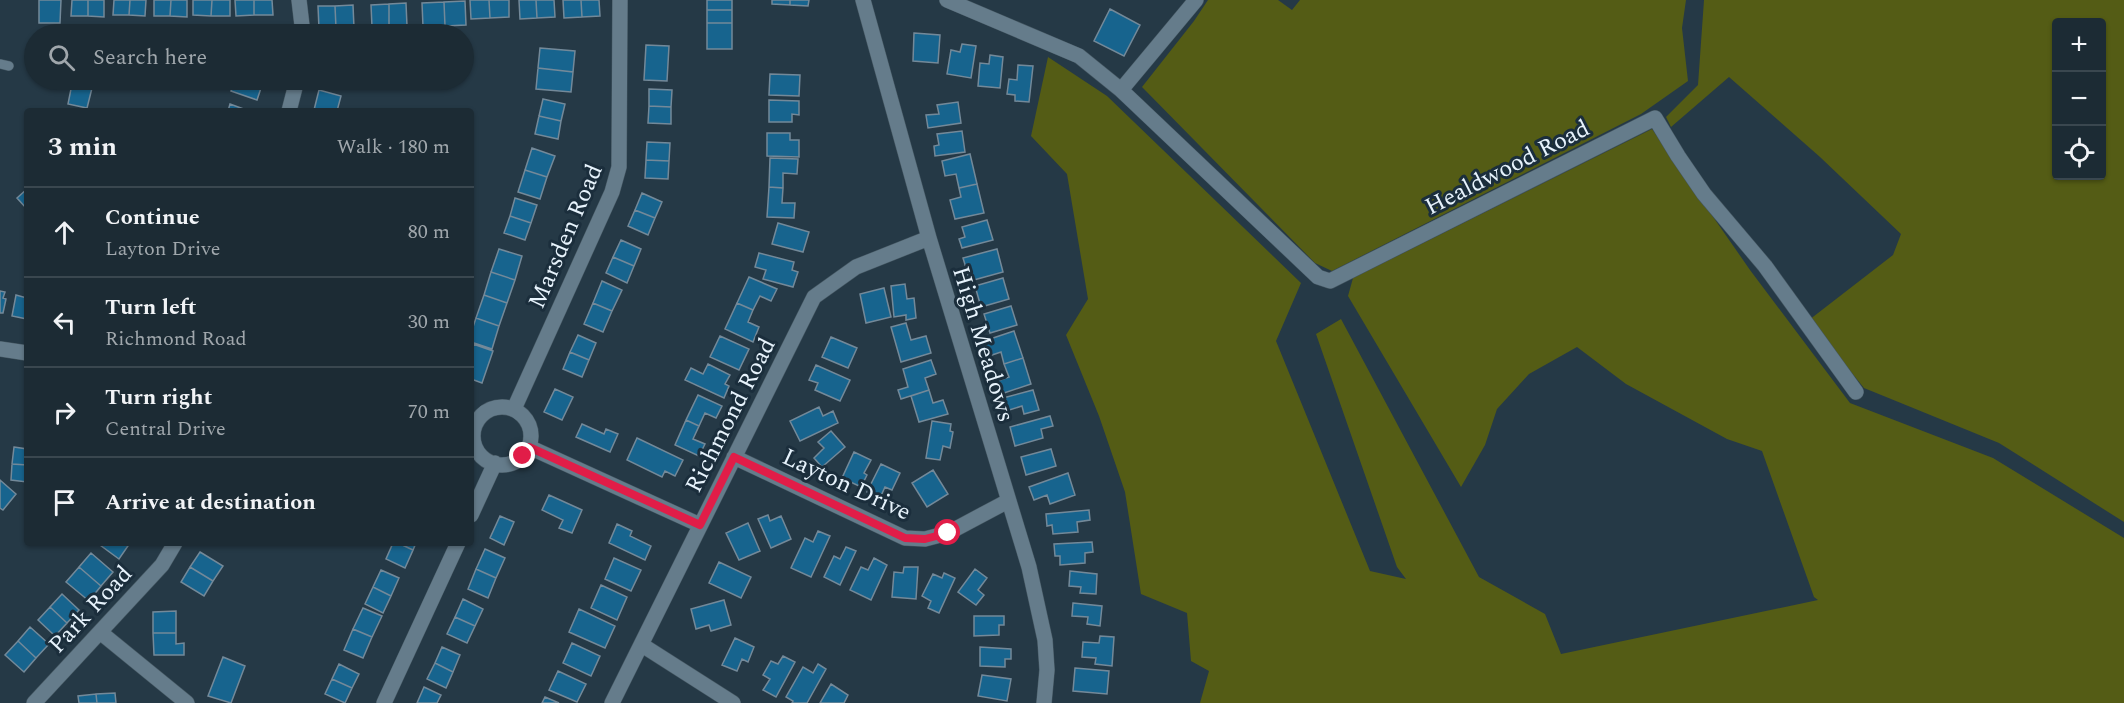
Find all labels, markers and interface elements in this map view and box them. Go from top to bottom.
map controls [2052,18,2106,180]
button: + [2052,18,2106,72]
search box [24,24,474,90]
icon: search [45,41,78,74]
text: Search here [93,41,207,74]
button: − [2052,72,2106,126]
street label: Healdwood Road [1419,111,1596,225]
button: locate [2052,126,2106,180]
text: 3 min [48,127,117,167]
text: Walk · 180 m [337,132,450,162]
street label: Marsden Road [519,159,613,314]
text: Continue [105,201,200,234]
icon: ahead [48,216,81,249]
text: 80 m [408,217,450,247]
text: Layton Drive [105,234,220,264]
street label: High Meadows [942,262,1024,427]
text: Turn left [105,291,197,324]
icon: left [48,306,81,339]
text: 30 m [408,307,450,337]
text: Richmond Road [105,324,247,354]
street label: Richmond Road [676,332,786,499]
text: Turn right [105,381,212,414]
icon: right [48,396,81,429]
text: 70 m [408,397,450,427]
text: Central Drive [105,414,226,444]
street label: Layton Drive [776,439,917,530]
route end [509,442,535,468]
icon: arrive [48,486,81,519]
text: Arrive at destination [105,486,316,519]
route start [934,519,960,545]
street label: Park Road [40,557,141,662]

